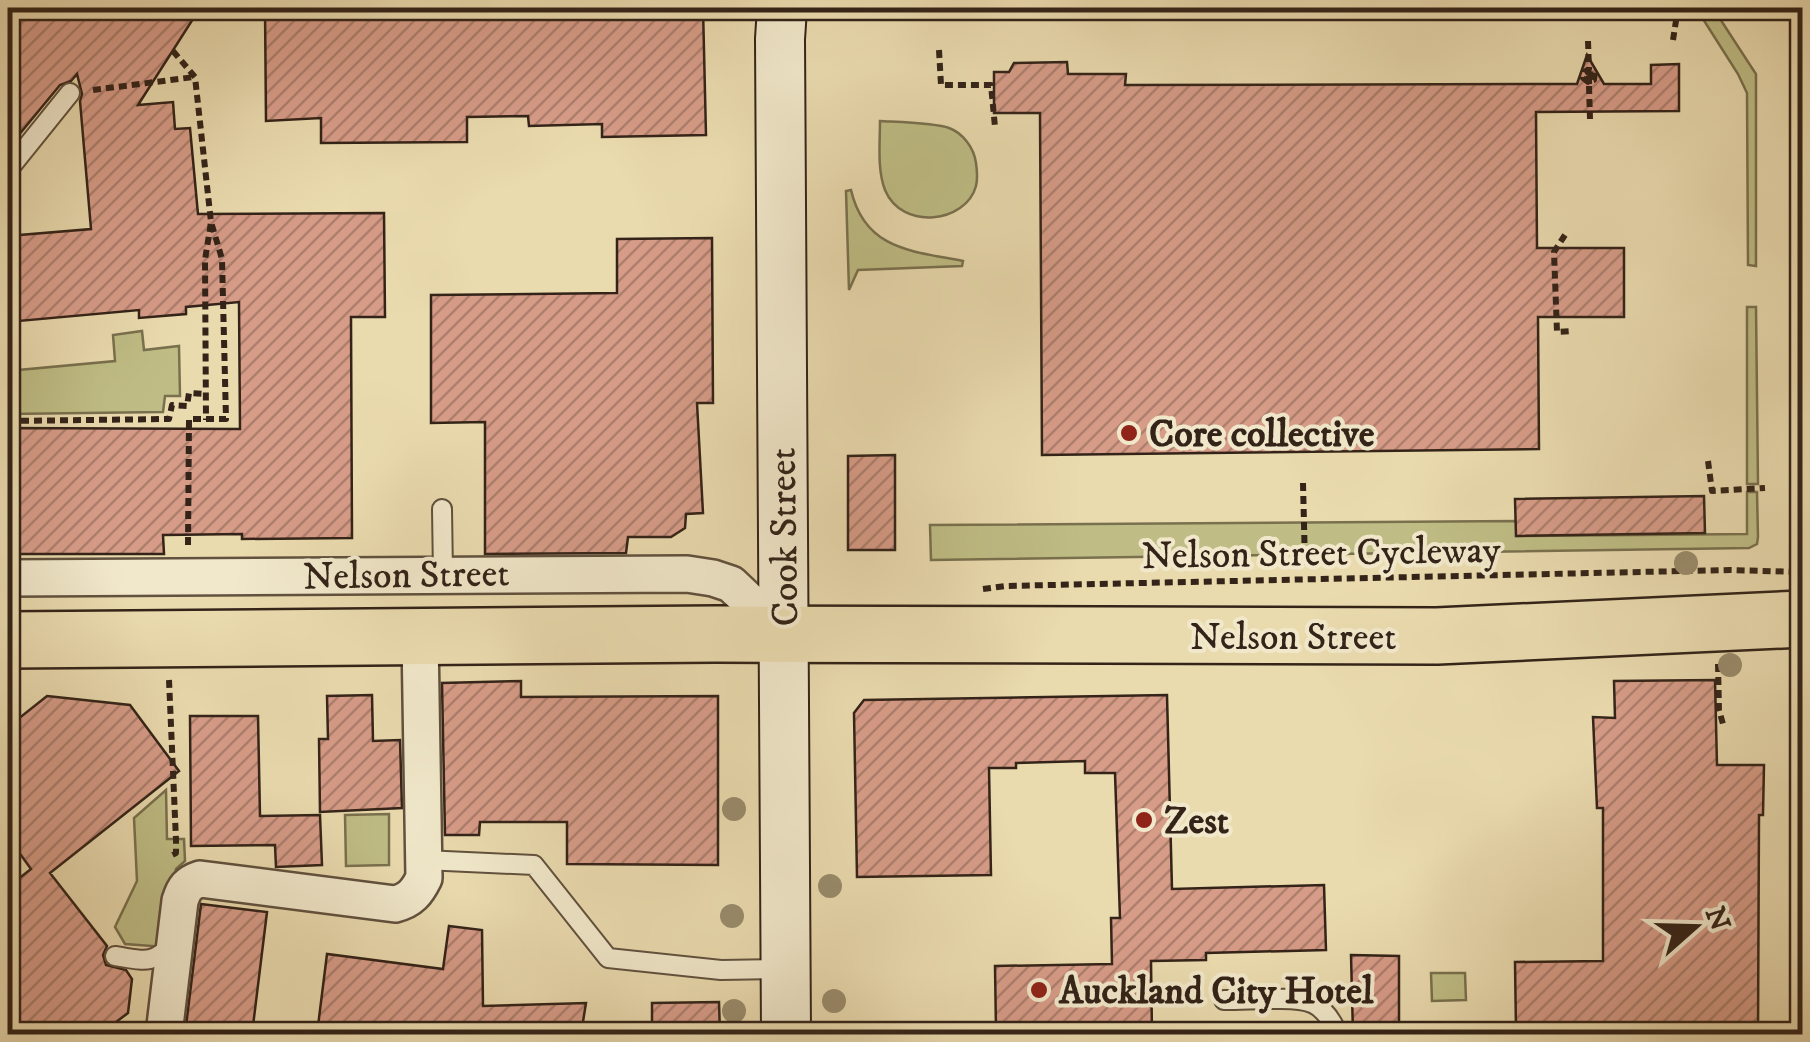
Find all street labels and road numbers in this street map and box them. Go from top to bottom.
street label: Cook Street [759,447,811,627]
street label: Nelson Street Cycleway [1141,527,1502,581]
street label: Nelson Street [302,550,510,602]
street label: Nelson Street [1190,614,1396,662]

